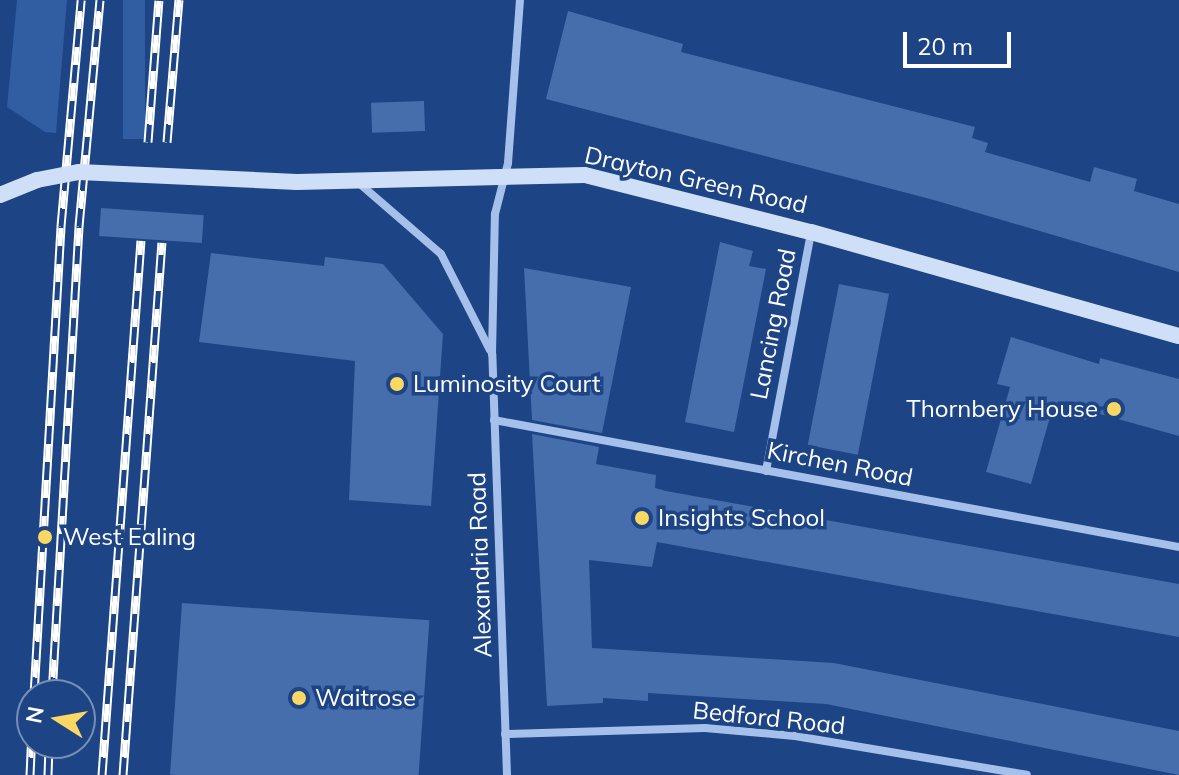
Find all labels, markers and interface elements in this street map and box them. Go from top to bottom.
scale bar [907,16,1015,66]
text: 20 m [917,31,973,61]
street label: Drayton Green Road [582,140,810,220]
street label: Lancing Road [744,246,802,402]
place label: Luminosity Court [413,370,600,398]
marker: Luminosity Court [388,375,406,393]
place label: Thornbery House [906,395,1098,423]
marker: Thornbery House [1105,400,1123,418]
street label: Kirchen Road [765,436,915,492]
street label: Alexandria Road [462,472,498,658]
place label: Insights School [658,504,825,532]
marker: Insights School [633,509,651,527]
place label: West Ealing [63,523,196,551]
marker: West Ealing [34,526,56,548]
north arrow [16,679,96,759]
place label: Waitrose [315,684,416,712]
marker: Waitrose [290,689,308,707]
street label: Bedford Road [691,696,847,740]
text: N [19,704,50,726]

